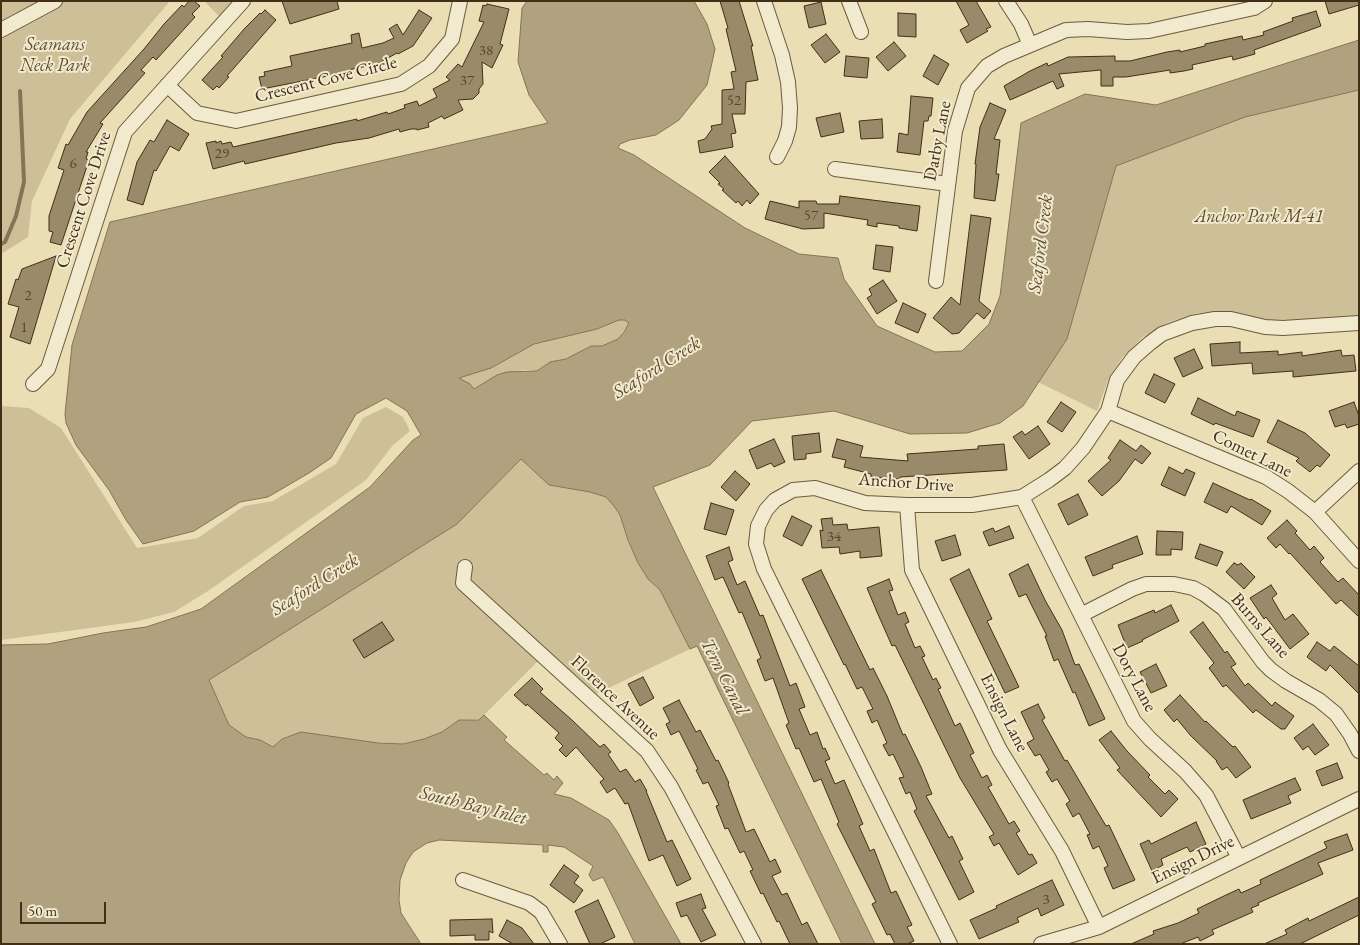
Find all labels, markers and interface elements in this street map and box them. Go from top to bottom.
park label: Seamans Neck Park [20,34,90,76]
house number: 38 [479,42,493,60]
street label: Crescent Cove Circle [253,52,399,108]
house number: 37 [460,72,474,90]
house number: 52 [727,92,741,110]
street label: Darby Lane [920,99,956,183]
street label: Crescent Cove Drive [52,129,116,271]
house number: 29 [215,145,229,163]
house number: 6 [69,155,77,173]
water label: Seaford Creek [1024,193,1058,295]
park label: Anchor Park M-41 [1195,206,1323,228]
house number: 57 [804,207,818,225]
house number: 2 [24,287,32,305]
house number: 1 [20,319,28,337]
water label: Seaford Creek [609,332,705,404]
street label: Comet Lane [1209,425,1295,483]
street label: Anchor Drive [858,469,954,497]
house number: 34 [827,528,841,546]
water label: Seaford Creek [267,549,363,621]
street label: Burns Lane [1226,589,1294,663]
water label: Tern Canal [695,635,753,719]
street label: Dory Lane [1107,640,1161,716]
street label: Florence Avenue [566,651,664,745]
street label: Ensign Lane [975,670,1033,756]
water label: South Bay Inlet [417,782,529,830]
street label: Ensign Drive [1148,831,1238,889]
house number: 3 [1042,891,1050,909]
scale bar [22,892,109,924]
text: 50 m [28,901,57,920]

